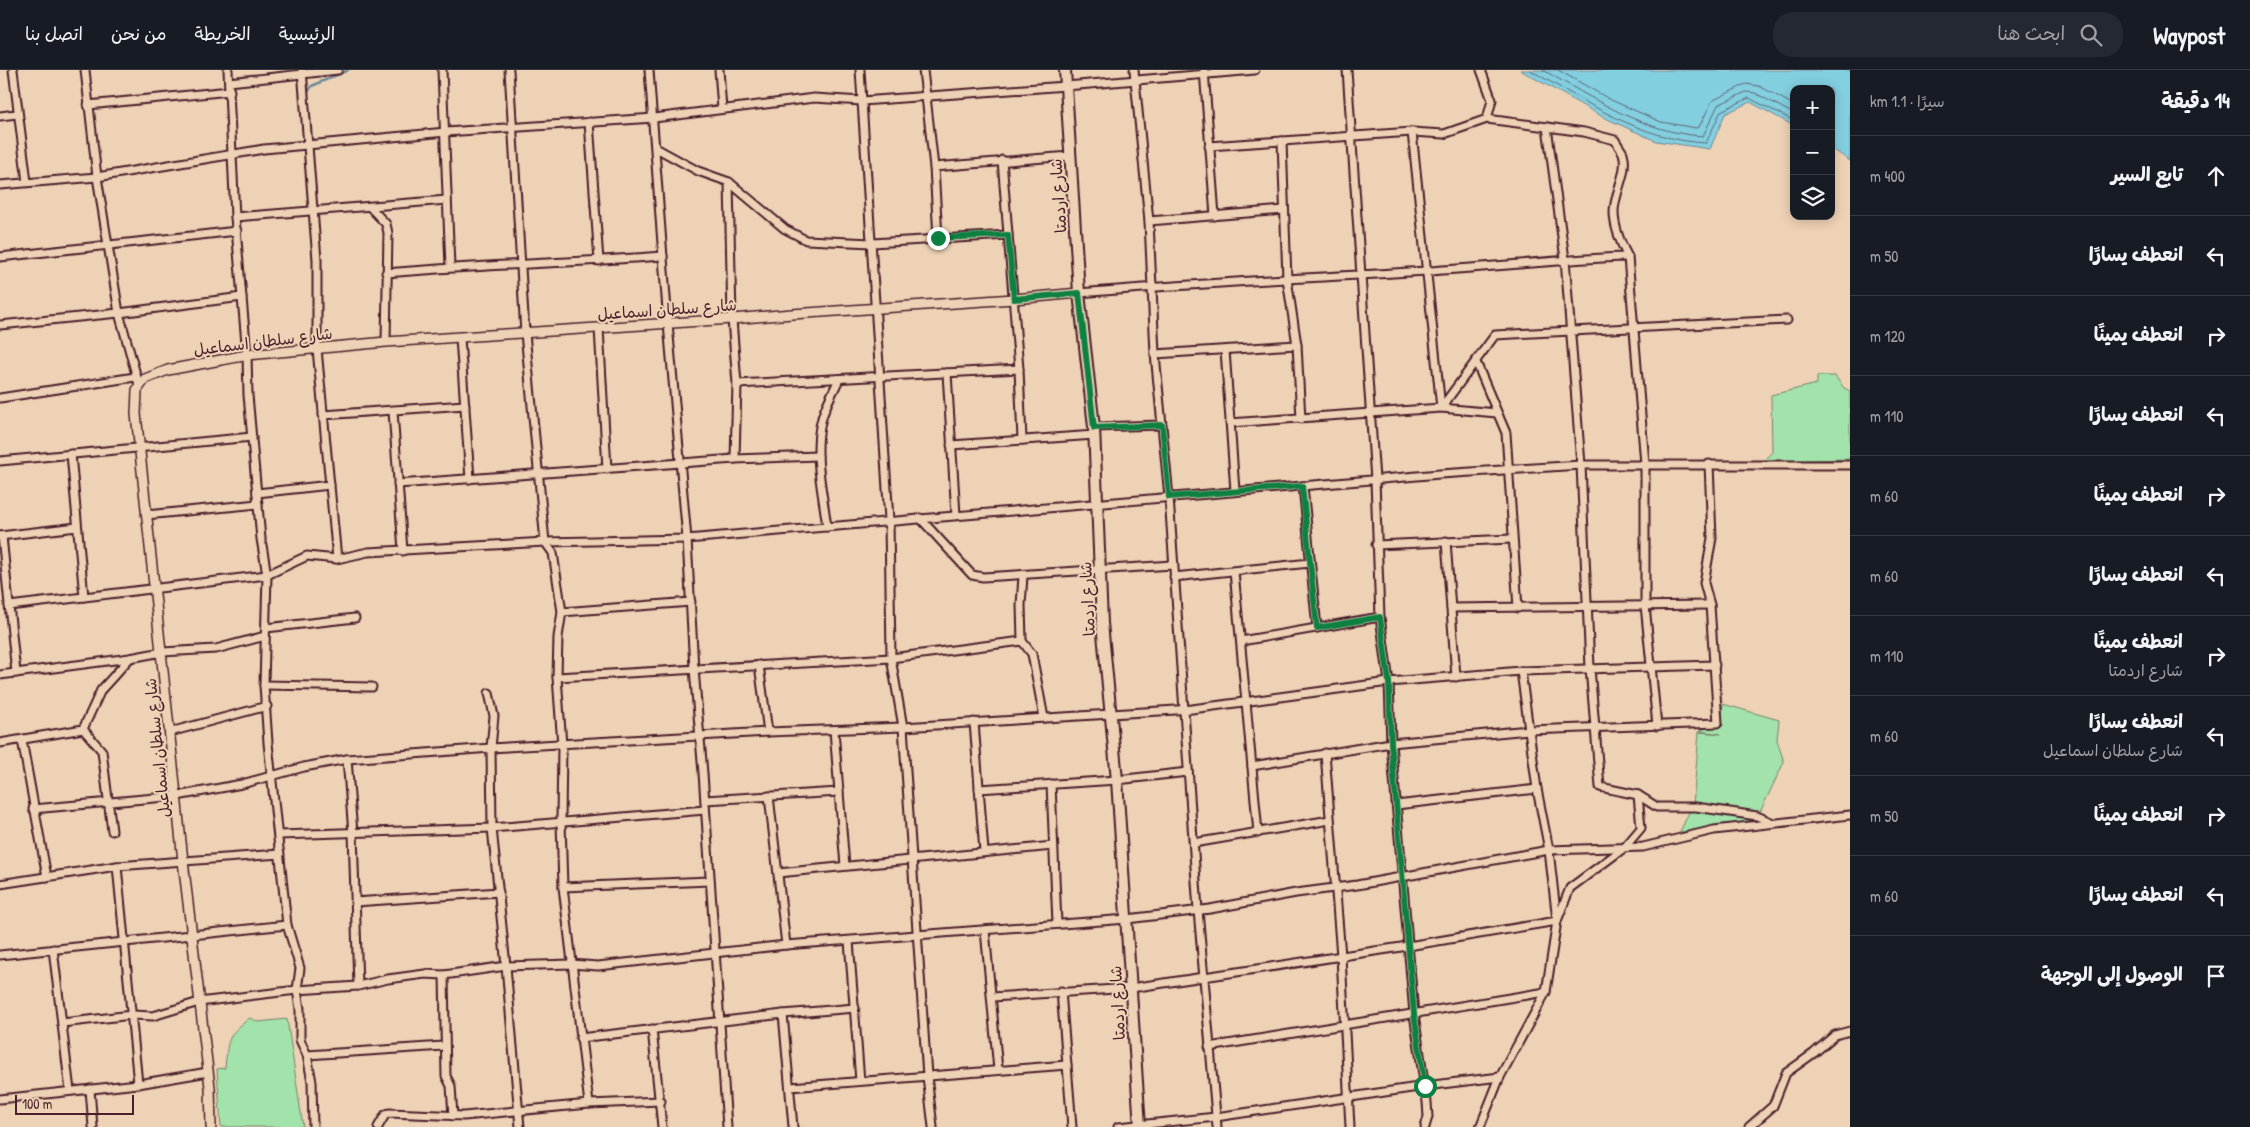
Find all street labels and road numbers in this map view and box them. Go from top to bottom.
street label: شارع اردمتا [1044,158,1073,234]
street label: شارع سلطان اسماعيل [596,293,738,326]
street label: شارع سلطان اسماعيل [192,322,334,361]
street label: شارع اردمتا [1074,561,1101,637]
street label: شارع سلطان اسماعيل [139,677,176,819]
street label: شارع اردمتا [1104,965,1131,1041]

